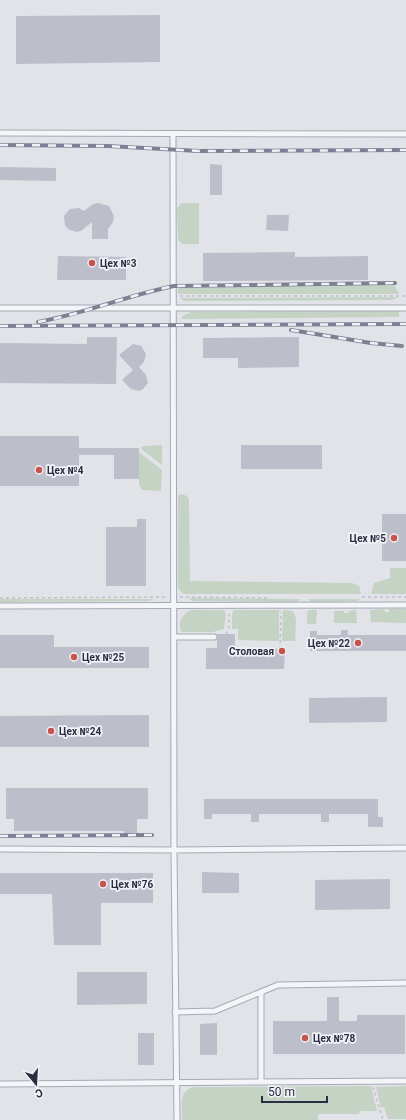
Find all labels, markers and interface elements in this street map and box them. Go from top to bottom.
marker: Цех №3 [87,258,97,268]
place label: Цех №3 [100,258,137,269]
marker: Цех №4 [34,465,44,475]
place label: Цех №4 [47,465,84,476]
place label: Цех №5 [350,533,386,544]
marker: Цех №5 [389,533,399,543]
place label: Цех №22 [308,638,350,649]
marker: Цех №22 [353,638,363,648]
place label: Столовая [229,646,274,657]
marker: Столовая [277,646,287,656]
marker: Цех №25 [69,652,79,662]
place label: Цех №25 [82,652,124,663]
marker: Цех №24 [46,726,56,736]
place label: Цех №24 [59,726,101,737]
marker: Цех №76 [98,879,108,889]
place label: Цех №76 [111,879,153,890]
marker: Цех №78 [300,1033,310,1043]
place label: Цех №78 [313,1033,355,1044]
north arrow [16,1064,56,1104]
scale bar [262,1078,327,1104]
text: 50 m [268,1085,295,1099]
text: С [34,1086,44,1100]

